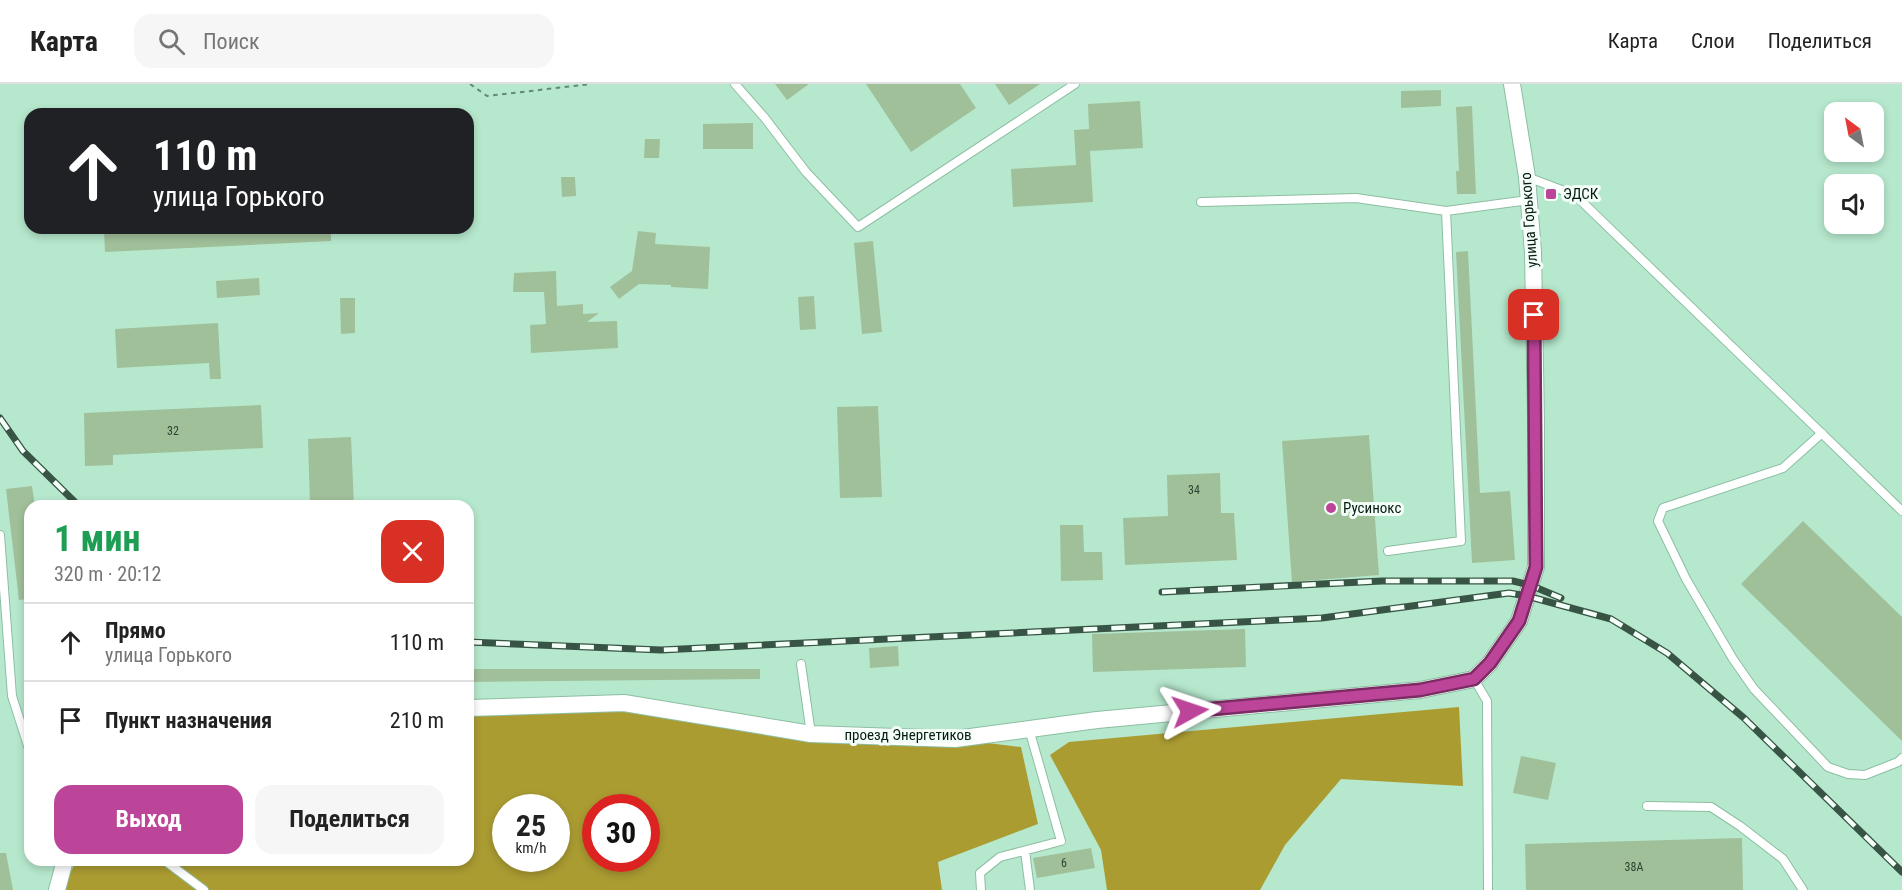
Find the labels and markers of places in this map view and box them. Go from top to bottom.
place label: ЭДСК [1563,185,1599,203]
marker: ЭДСК [1544,187,1558,201]
pin [1508,289,1559,340]
place label: Русинокс [1343,499,1401,517]
marker: Русинокс [1324,501,1338,515]

